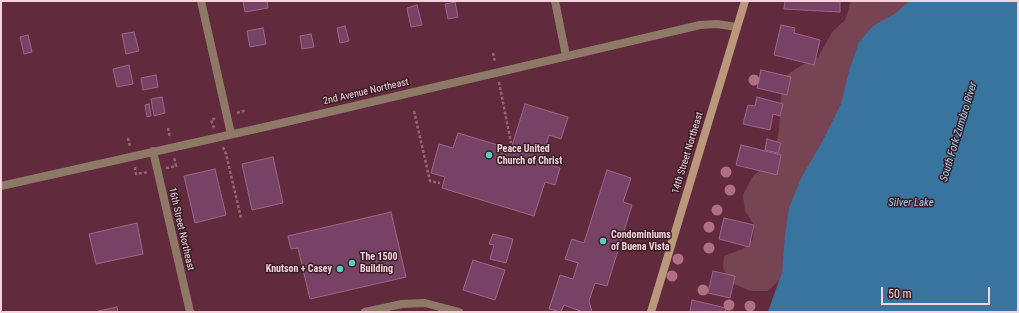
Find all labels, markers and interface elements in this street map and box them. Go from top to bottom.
street label: 2nd Avenue Northeast [322,76,410,108]
water label: South Fork Zumbro River [938,81,980,183]
street label: 14th Street Northeast [670,111,706,195]
place label: Peace United Church of Christ [497,143,562,166]
marker: Peace United Church of Christ [484,150,494,160]
street label: 16th Street Northeast [166,186,196,272]
water label: Silver Lake [888,196,934,210]
place label: Condominiums of Buena Vista [611,229,671,252]
marker: Condominiums of Buena Vista [598,236,608,246]
place label: The 1500 Building [360,251,398,274]
marker: The 1500 Building [347,258,357,268]
place label: Knutson + Casey [266,263,332,275]
marker: Knutson + Casey [335,264,345,274]
scale bar [883,279,992,305]
text: 50 m [888,287,912,301]

